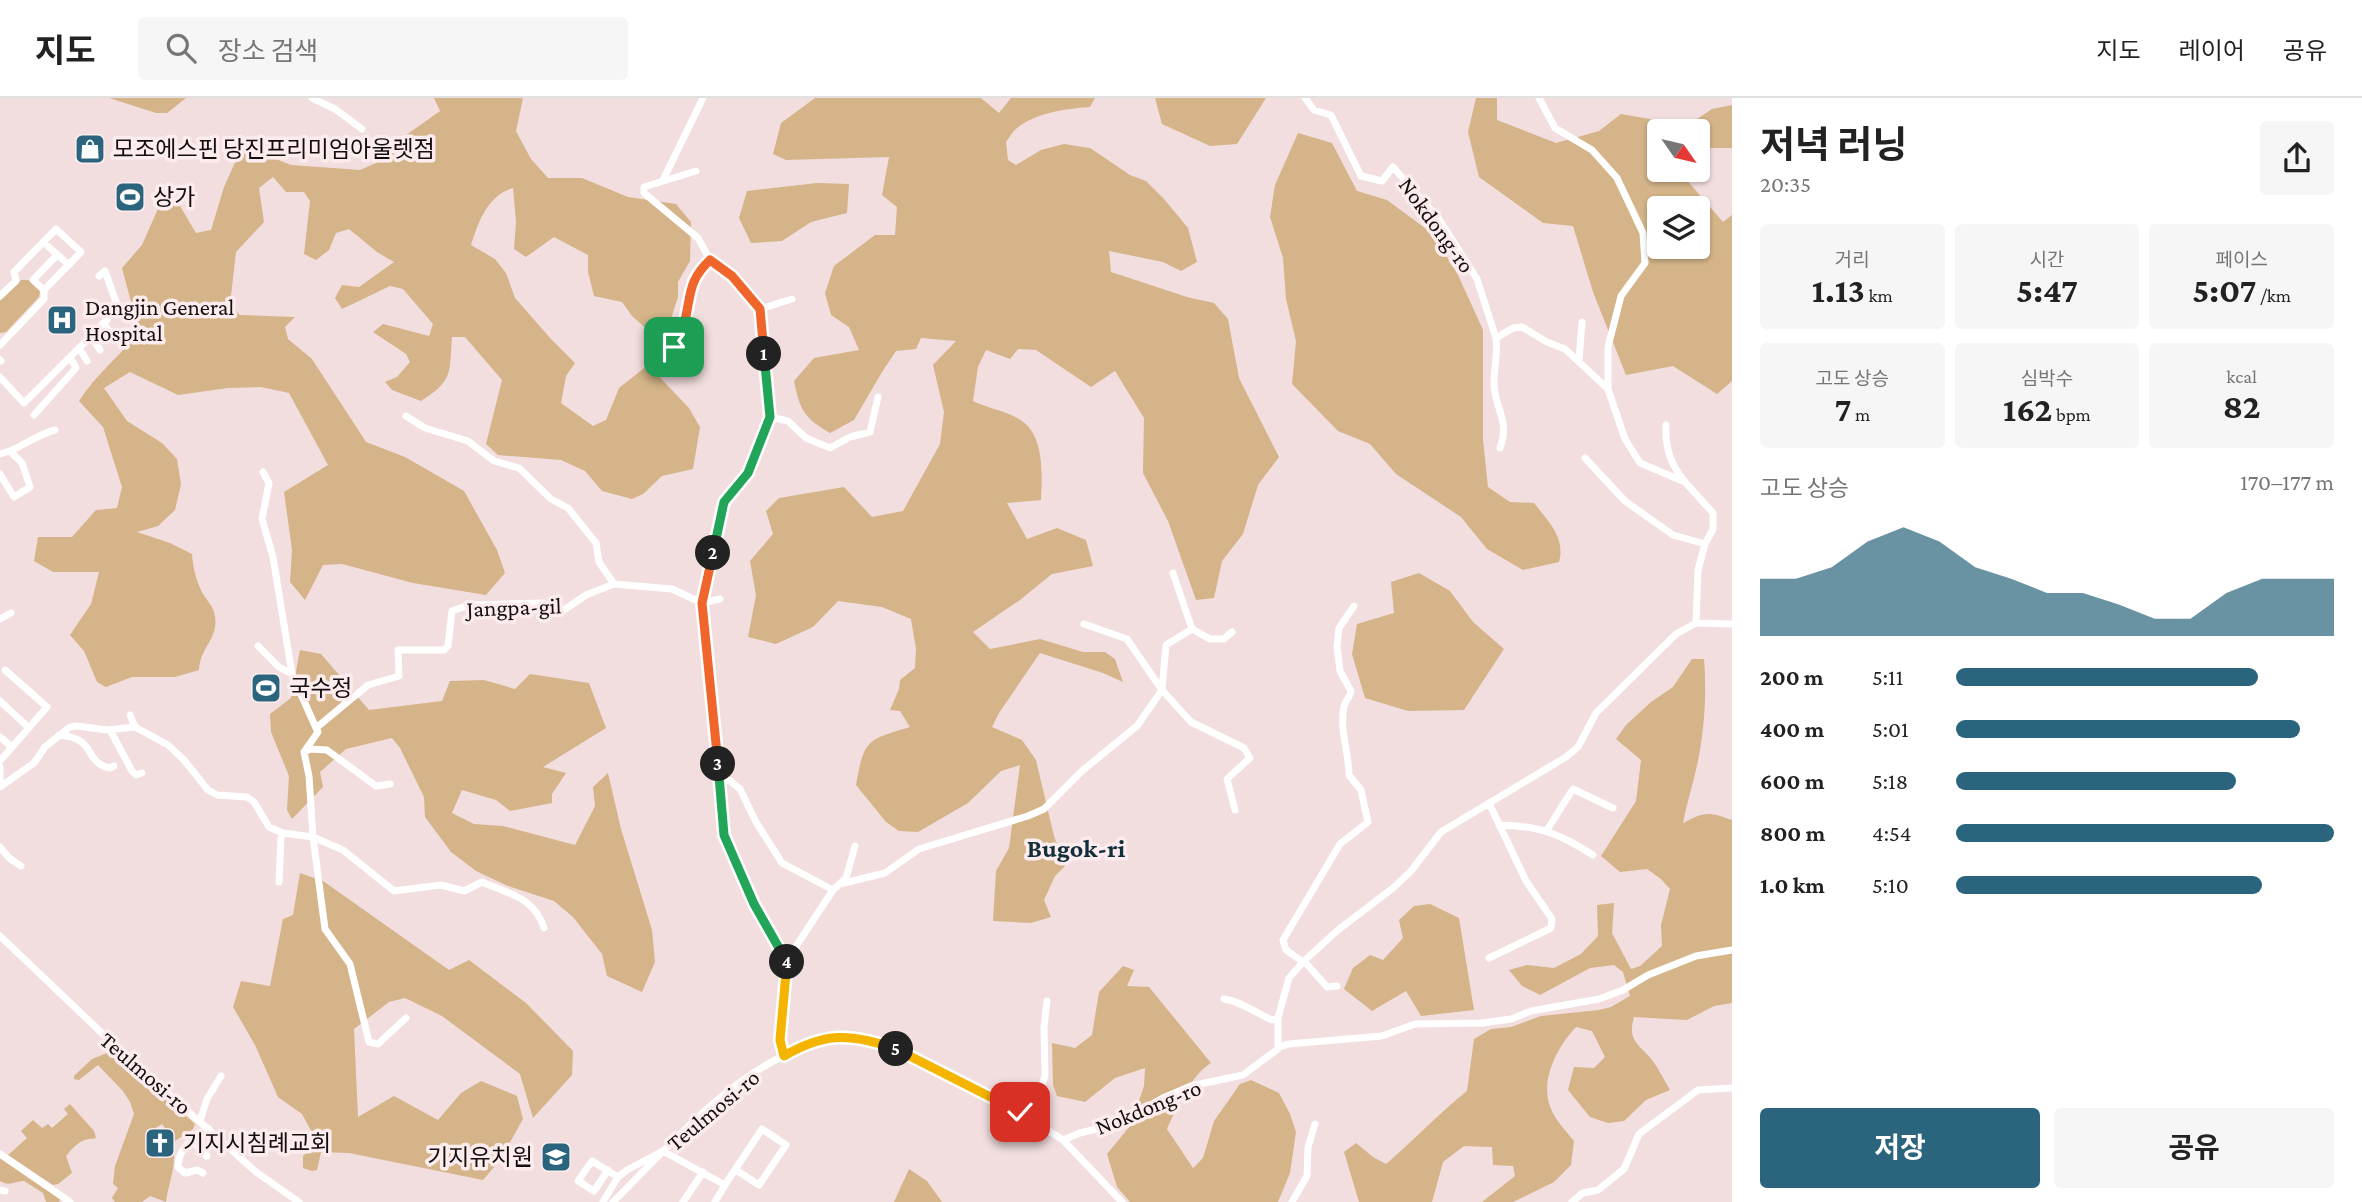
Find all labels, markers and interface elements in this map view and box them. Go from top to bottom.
search box [138,17,628,80]
icon: search [162,29,200,67]
text: 지도 [35,32,96,69]
text: 장소 검색 [218,37,318,66]
text: 지도 [2096,37,2141,64]
text: 레이어 [2179,37,2245,64]
text: 공유 [2283,37,2327,64]
north arrow [1647,119,1710,182]
map controls [1647,119,1710,259]
button: share [2260,121,2334,195]
text: 저녁 러닝 [1760,124,1907,166]
shop icon: 모조에스핀 당진프리미엄아울렛점 [73,132,107,166]
place label: 모조에스핀 당진프리미엄아울렛점 [113,136,435,162]
text: 20:35 [1760,171,1811,197]
street label: Nokdong-ro [1394,172,1480,278]
sports icon: 상가 [113,180,147,214]
place label: 상가 [153,184,195,210]
button: layers [1647,196,1710,259]
text: 거리 [1835,249,1870,270]
text: 시간 [2030,249,2064,270]
text: 페이스 [2215,249,2268,270]
text: 1.13 [1812,271,1865,310]
text: 5:47 [2016,271,2078,310]
text: 5:07 [2192,271,2256,310]
text: km [1865,285,1893,306]
text: /km [2256,285,2291,306]
place label: Dangjin General Hospital [85,294,234,346]
hospital icon: Dangjin General Hospital [45,303,79,337]
pin [644,317,704,377]
icon: arrive [655,328,693,366]
pin: 1 [746,336,782,372]
text: 1 [760,343,767,364]
text: kcal [2226,366,2257,387]
text: 고도 상승 [1816,368,1889,389]
text: 심박수 [2021,368,2073,389]
text: 82 [2223,387,2261,426]
text: 7 [1834,390,1851,429]
text: 162 [2003,390,2052,429]
text: m [1851,404,1870,425]
text: bpm [2052,404,2091,425]
text: 170–177 m [2240,469,2334,495]
text: 고도 상승 [1760,475,1849,501]
pin: 2 [696,536,730,570]
text: 2 [708,542,717,563]
street label: Jangpa-gil [464,592,562,622]
text: 200 m [1760,664,1824,690]
text: 5:11 [1872,664,1903,690]
sports icon: 국수정 [249,671,283,705]
place label: 국수정 [289,675,352,701]
text: 400 m [1760,716,1824,742]
text: 5:01 [1872,716,1909,742]
pin: 3 [700,746,736,782]
text: 3 [713,753,722,774]
text: 600 m [1760,768,1824,794]
text: 5:18 [1872,768,1908,794]
text: 800 m [1760,820,1825,846]
text: 4:54 [1872,820,1912,846]
district label: Bugok-ri [1027,834,1126,863]
text: 1.0 km [1760,872,1825,898]
text: 5:10 [1872,872,1909,898]
pin: 4 [770,944,804,980]
text: 4 [781,951,792,972]
street label: Teulmosi-ro [95,1026,197,1120]
pin: 5 [878,1032,914,1066]
text: 5 [891,1038,900,1059]
street label: Teulmosi-ro [662,1064,764,1156]
street label: Nokdong-ro [1091,1074,1205,1140]
pin [990,1082,1050,1142]
icon: check [1001,1093,1039,1131]
button: 저장 [1760,1108,2040,1188]
button: 공유 [2054,1108,2334,1188]
church icon: 기지시침례교회 [143,1126,177,1160]
place label: 기지시침례교회 [183,1130,331,1156]
school or university icon: 기지유치원 [539,1140,573,1174]
place label: 기지유치원 [427,1144,533,1170]

